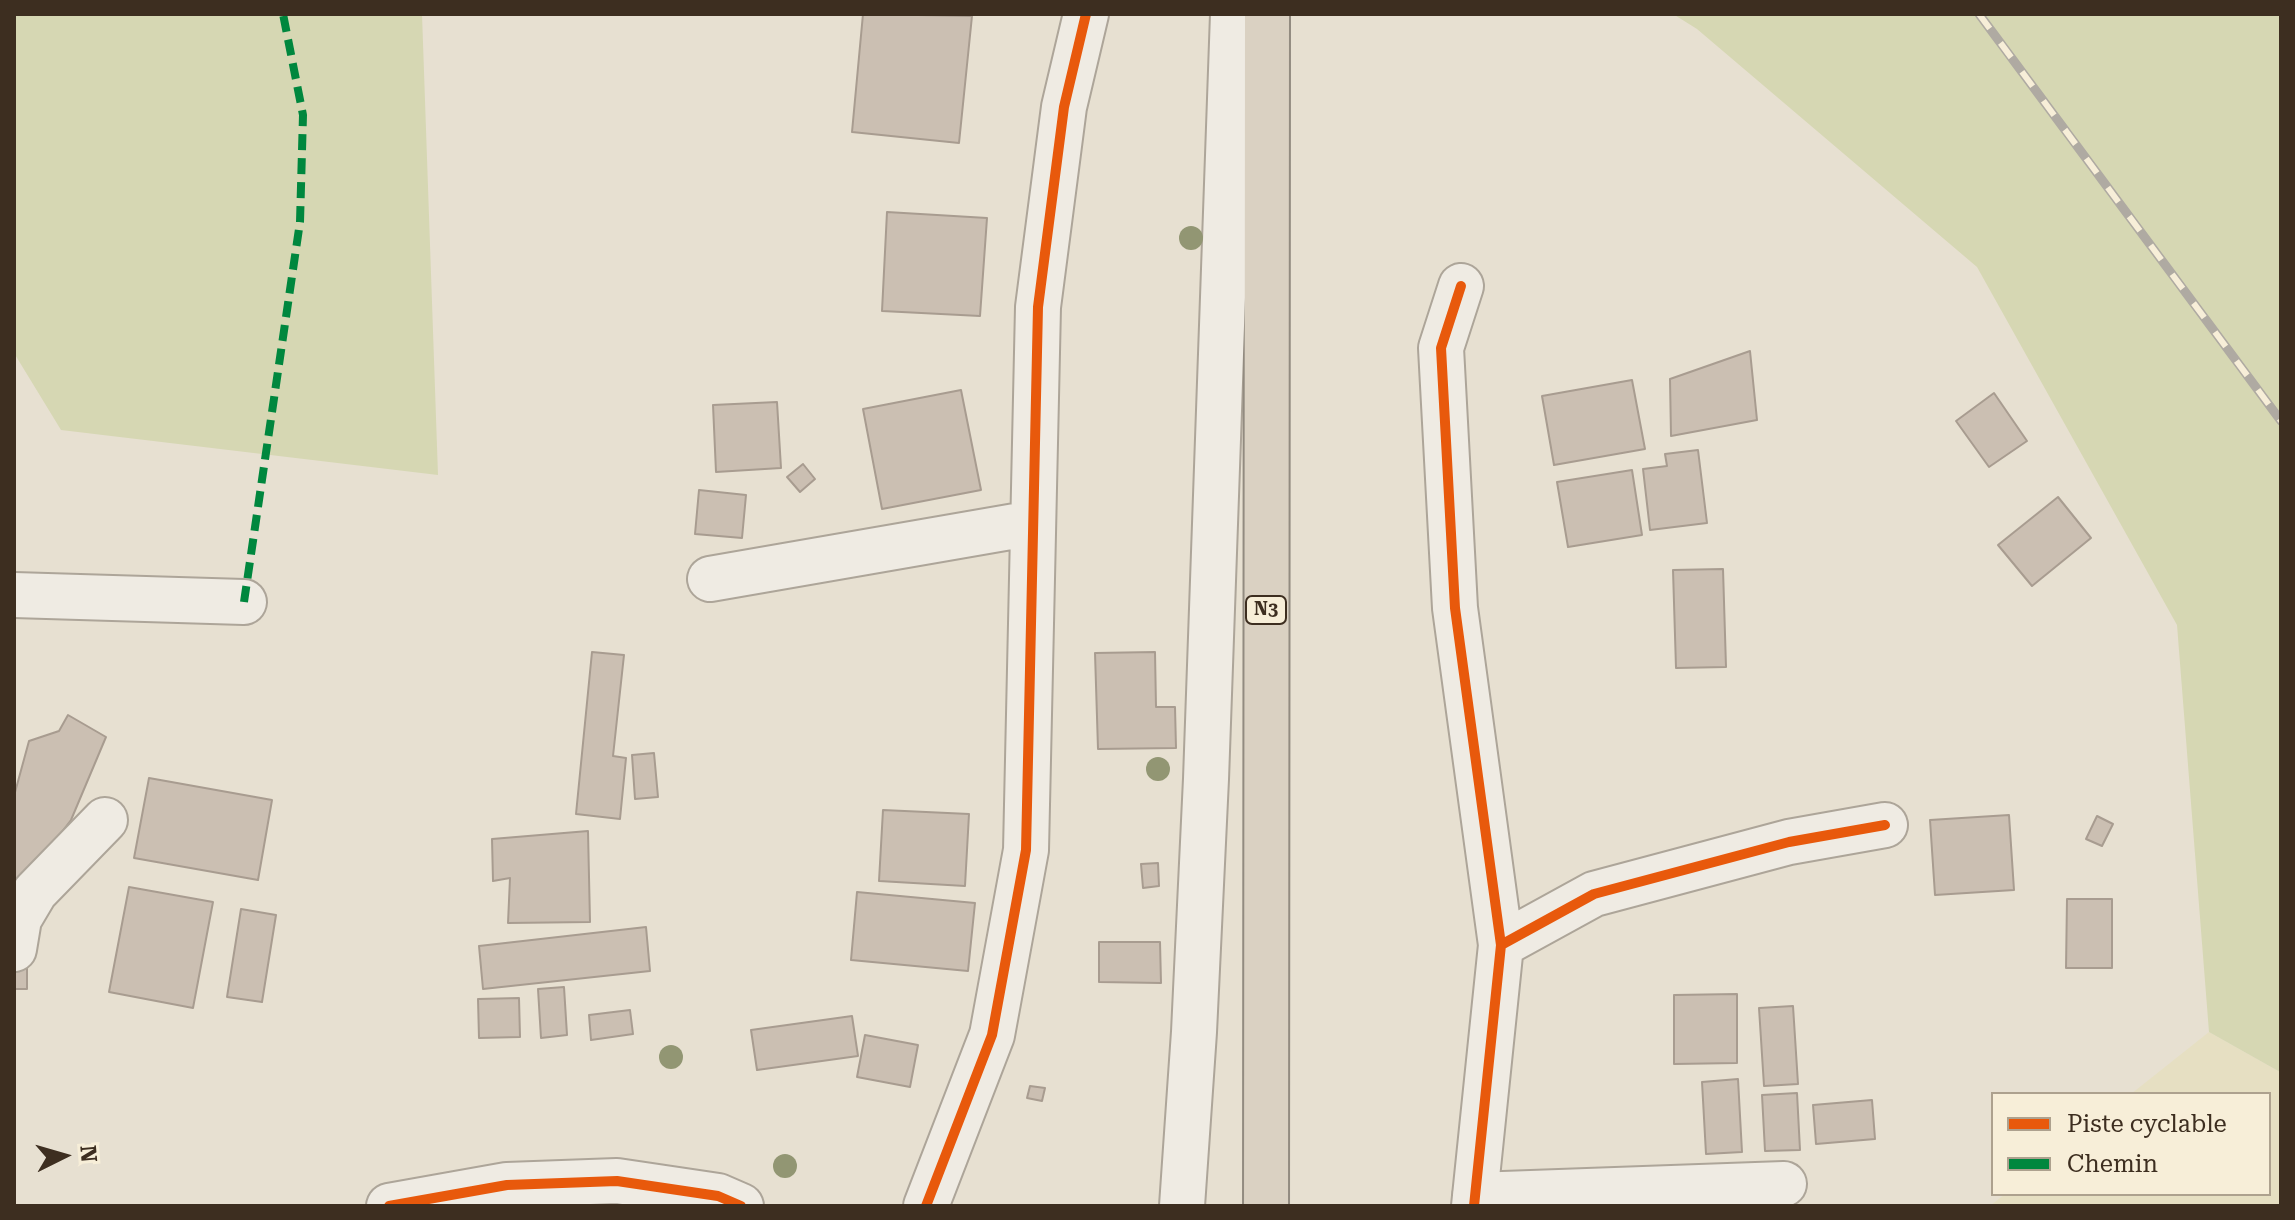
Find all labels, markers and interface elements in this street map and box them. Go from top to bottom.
road number: N3 [1246,596,1286,624]
legend [1991,1092,2271,1196]
text: Piste cyclable [2067,1110,2227,1138]
north arrow [24,1116,104,1196]
text: N [75,1144,102,1163]
text: Chemin [2067,1150,2158,1178]

